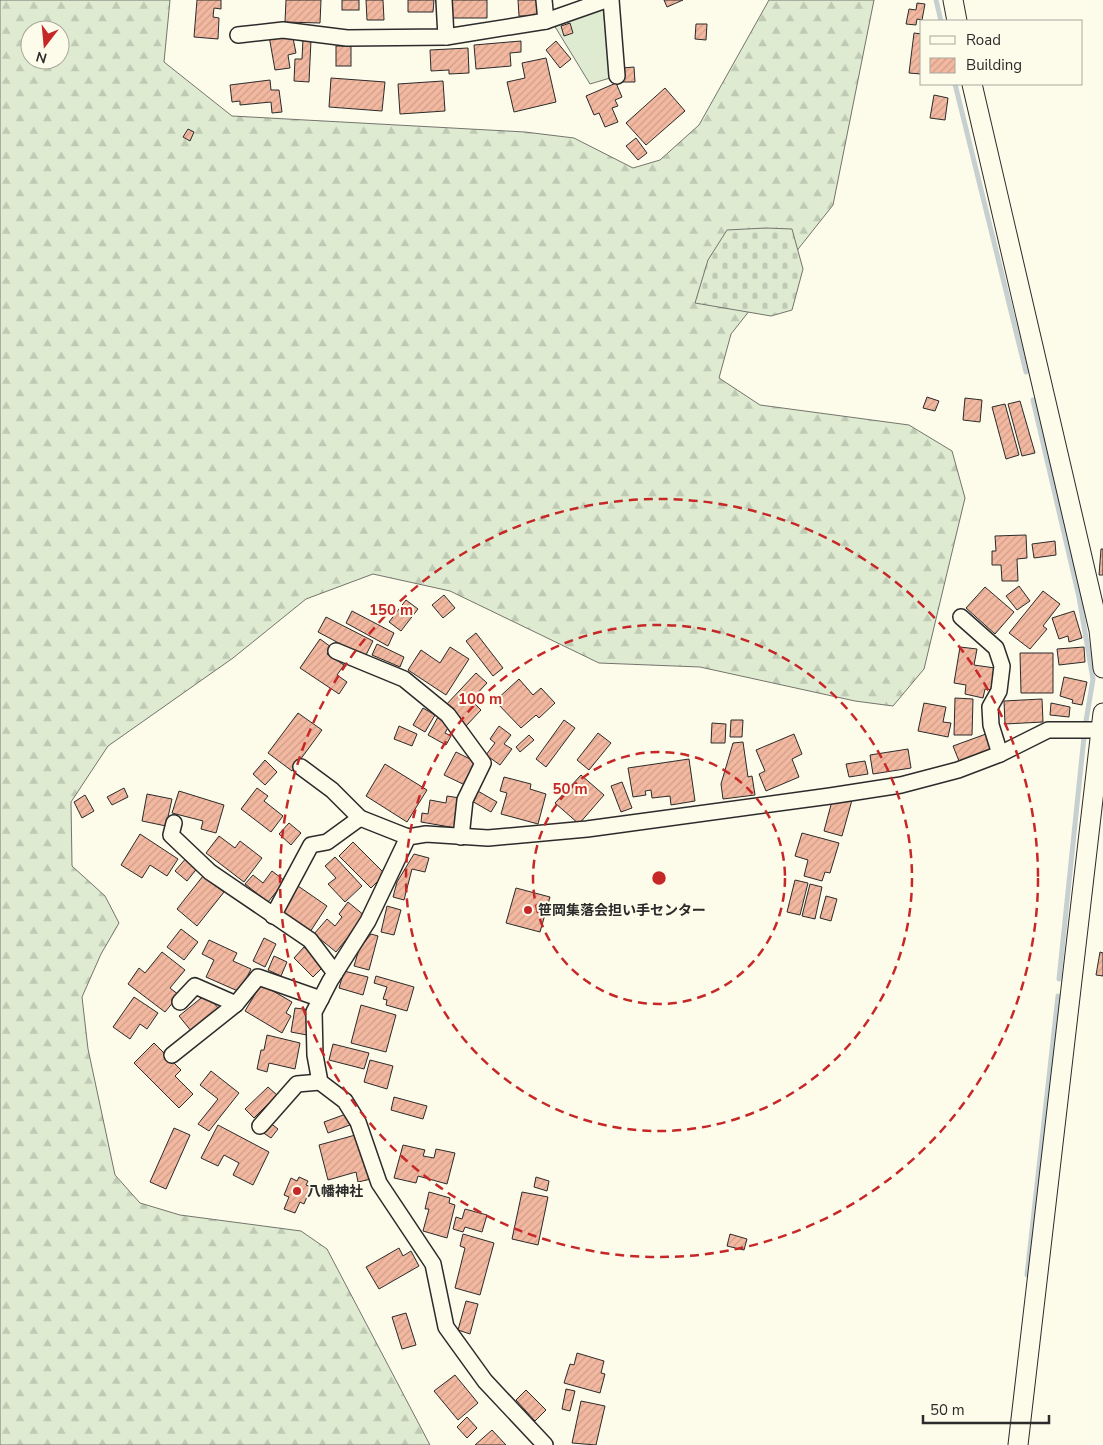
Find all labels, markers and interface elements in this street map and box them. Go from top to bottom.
north arrow [20,20,70,70]
legend [920,20,1083,85]
text: Road [966,30,1001,50]
text: N [34,46,49,68]
text: Building [966,55,1022,75]
text: 150 m [369,600,413,620]
text: 100 m [458,689,502,709]
text: 50 m [552,779,588,799]
centre of rings [650,869,668,887]
place label: 笹岡集落会担い手センター [538,901,706,920]
marker: 笹岡集落会担い手センター [522,904,534,916]
place label: 八幡神社 [307,1182,363,1201]
marker: 八幡神社 [291,1185,303,1197]
scale bar [923,1392,1049,1424]
text: 50 m [930,1400,965,1420]

